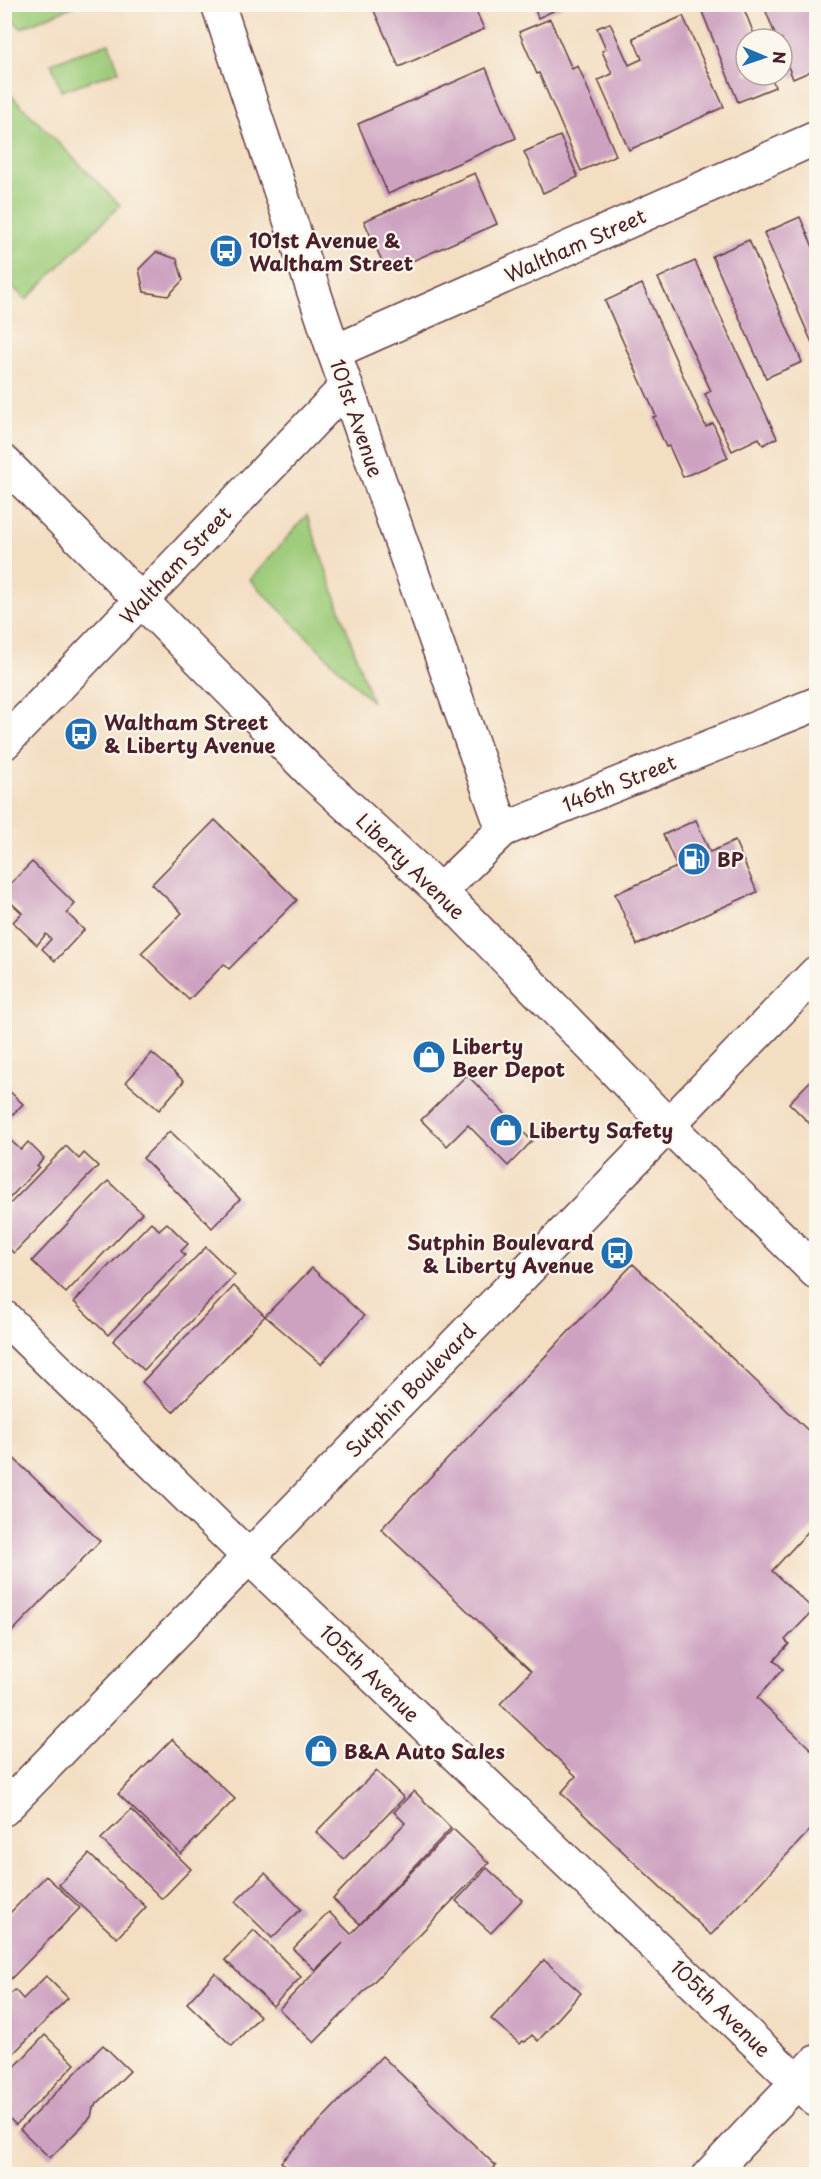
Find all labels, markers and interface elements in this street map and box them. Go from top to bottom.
north arrow [734,27,794,87]
text: N [768,51,792,64]
street label: Waltham Street [499,200,651,290]
place label: 101st Avenue & Waltham Street [249,225,414,278]
bus stop icon: 101st Avenue & Waltham Street [208,233,244,269]
street label: 101st Avenue [323,355,391,481]
street label: Waltham Street [112,499,238,631]
place label: Waltham Street & Liberty Avenue [104,707,276,760]
bus stop icon: Waltham Street & Liberty Avenue [63,716,99,752]
street label: 146th Street [558,747,680,819]
street label: Liberty Avenue [350,806,472,926]
fuel station icon: BP [676,841,712,877]
place label: BP [717,844,744,874]
place label: Liberty Beer Depot [452,1031,566,1084]
shop icon: Liberty Beer Depot [411,1039,447,1075]
shop icon: Liberty Safety [488,1112,524,1148]
place label: Liberty Safety [529,1115,673,1145]
place label: Sutphin Boulevard & Liberty Avenue [407,1227,595,1280]
bus stop icon: Sutphin Boulevard & Liberty Avenue [599,1235,635,1271]
street label: Sutphin Boulevard [338,1316,482,1464]
street label: 105th Avenue [313,1617,427,1729]
shop icon: B&A Auto Sales [303,1733,339,1769]
place label: B&A Auto Sales [344,1736,505,1766]
street label: 105th Avenue [664,1952,778,2064]

